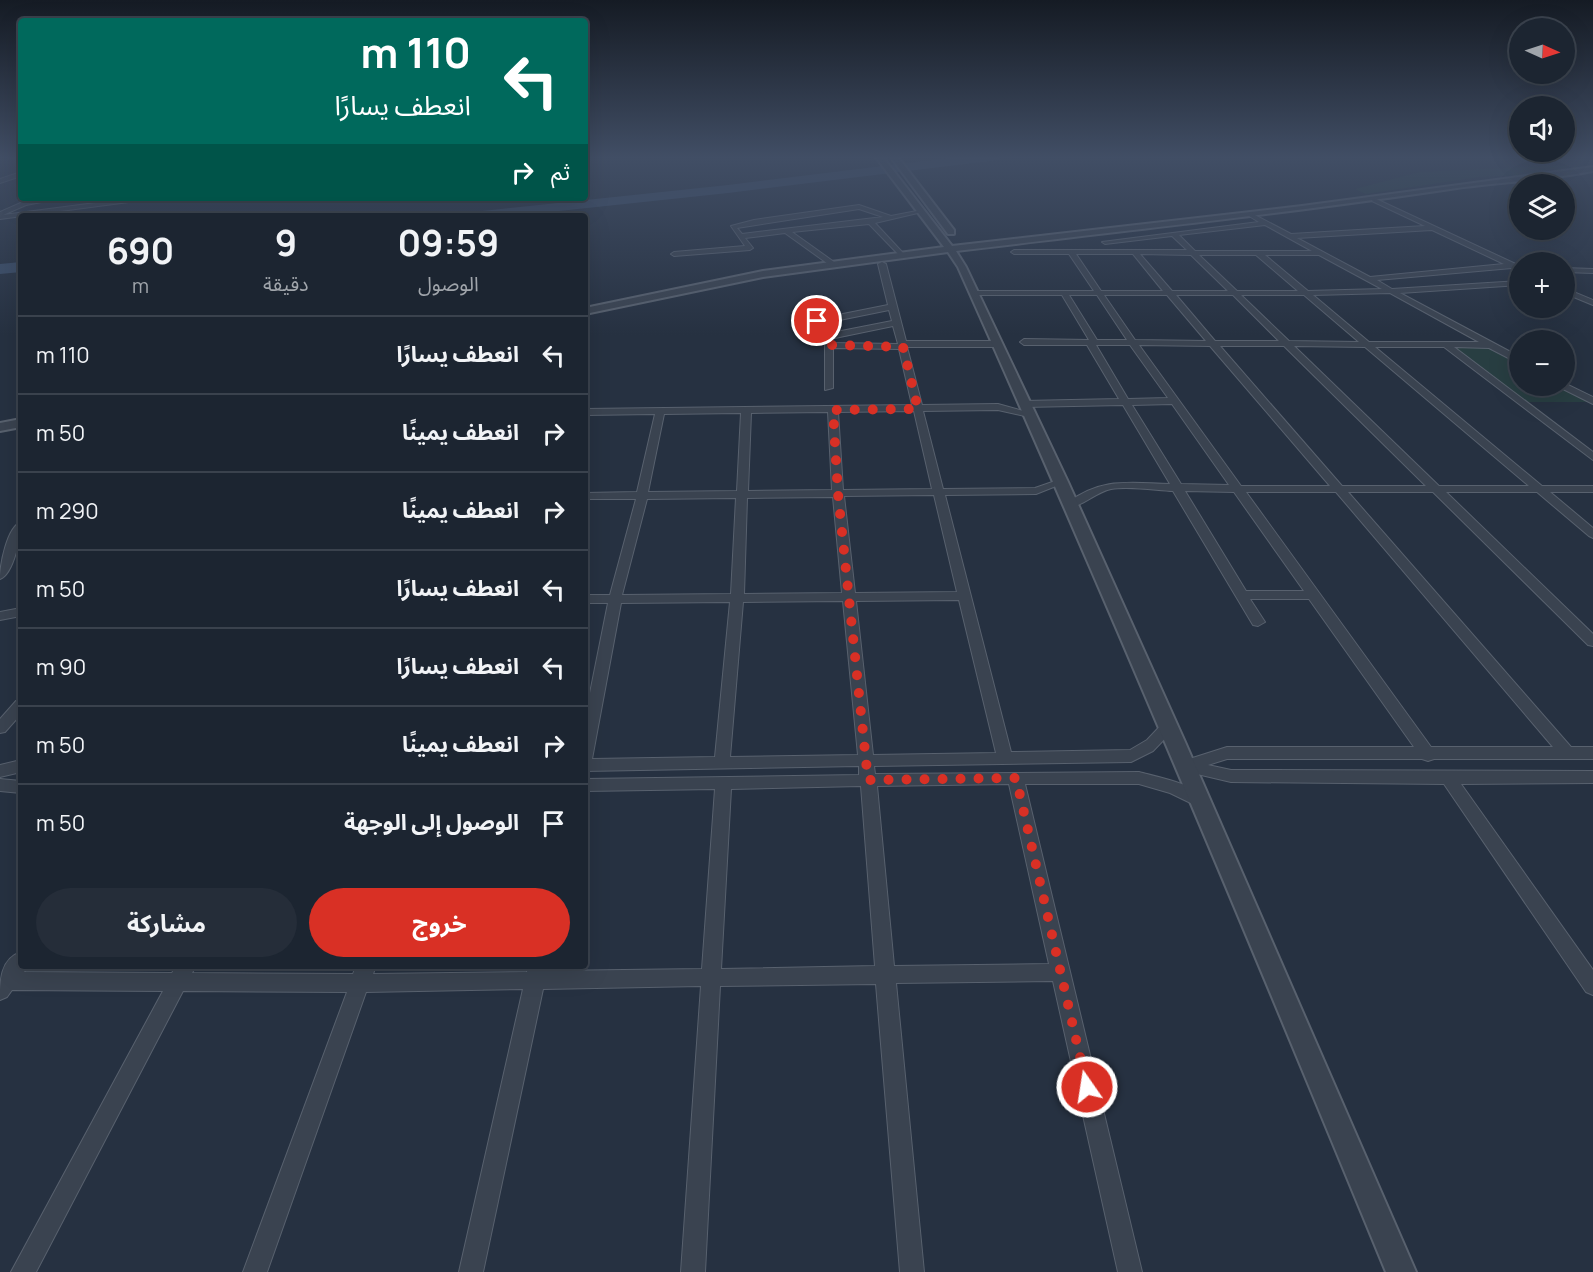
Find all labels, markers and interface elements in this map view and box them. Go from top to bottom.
north arrow [1509,18,1575,84]
map controls [1509,18,1575,396]
text: 110 m [360,23,471,81]
icon: left [492,42,570,120]
text: انعطف يسارًا [334,86,471,123]
button: sound [1509,96,1575,162]
icon: right [506,156,539,189]
text: ثم [551,157,570,187]
button: layers [1509,174,1575,240]
text: 9 [275,218,297,267]
text: 09:59 [397,218,499,267]
text: 690 [107,226,174,275]
button: + [1509,252,1575,318]
text: دقيقة [263,270,309,297]
text: الوصول [418,270,479,297]
text: m [132,272,149,299]
pin [791,295,842,346]
icon: arrive [800,304,833,337]
button: − [1509,330,1575,396]
text: انعطف يسارًا [396,339,519,369]
icon: left [537,339,570,372]
text: 110 m [36,340,90,370]
text: انعطف يمينًا [402,417,519,447]
icon: right [537,417,570,450]
text: 50 m [36,418,85,448]
text: انعطف يمينًا [402,495,519,525]
icon: right [537,495,570,528]
text: 290 m [36,496,99,526]
text: انعطف يسارًا [396,573,519,603]
icon: left [537,573,570,606]
text: 50 m [36,574,85,604]
text: انعطف يسارًا [396,651,519,681]
icon: left [537,651,570,684]
text: 90 m [36,652,86,682]
text: انعطف يمينًا [402,729,519,759]
icon: right [537,729,570,762]
text: 50 m [36,730,85,760]
text: الوصول إلى الوجهة [344,807,519,837]
icon: arrive [537,807,570,840]
text: 50 m [36,808,85,838]
button: مشاركة [36,888,297,957]
button: خروج [309,888,570,957]
position arrow [1055,1055,1119,1119]

